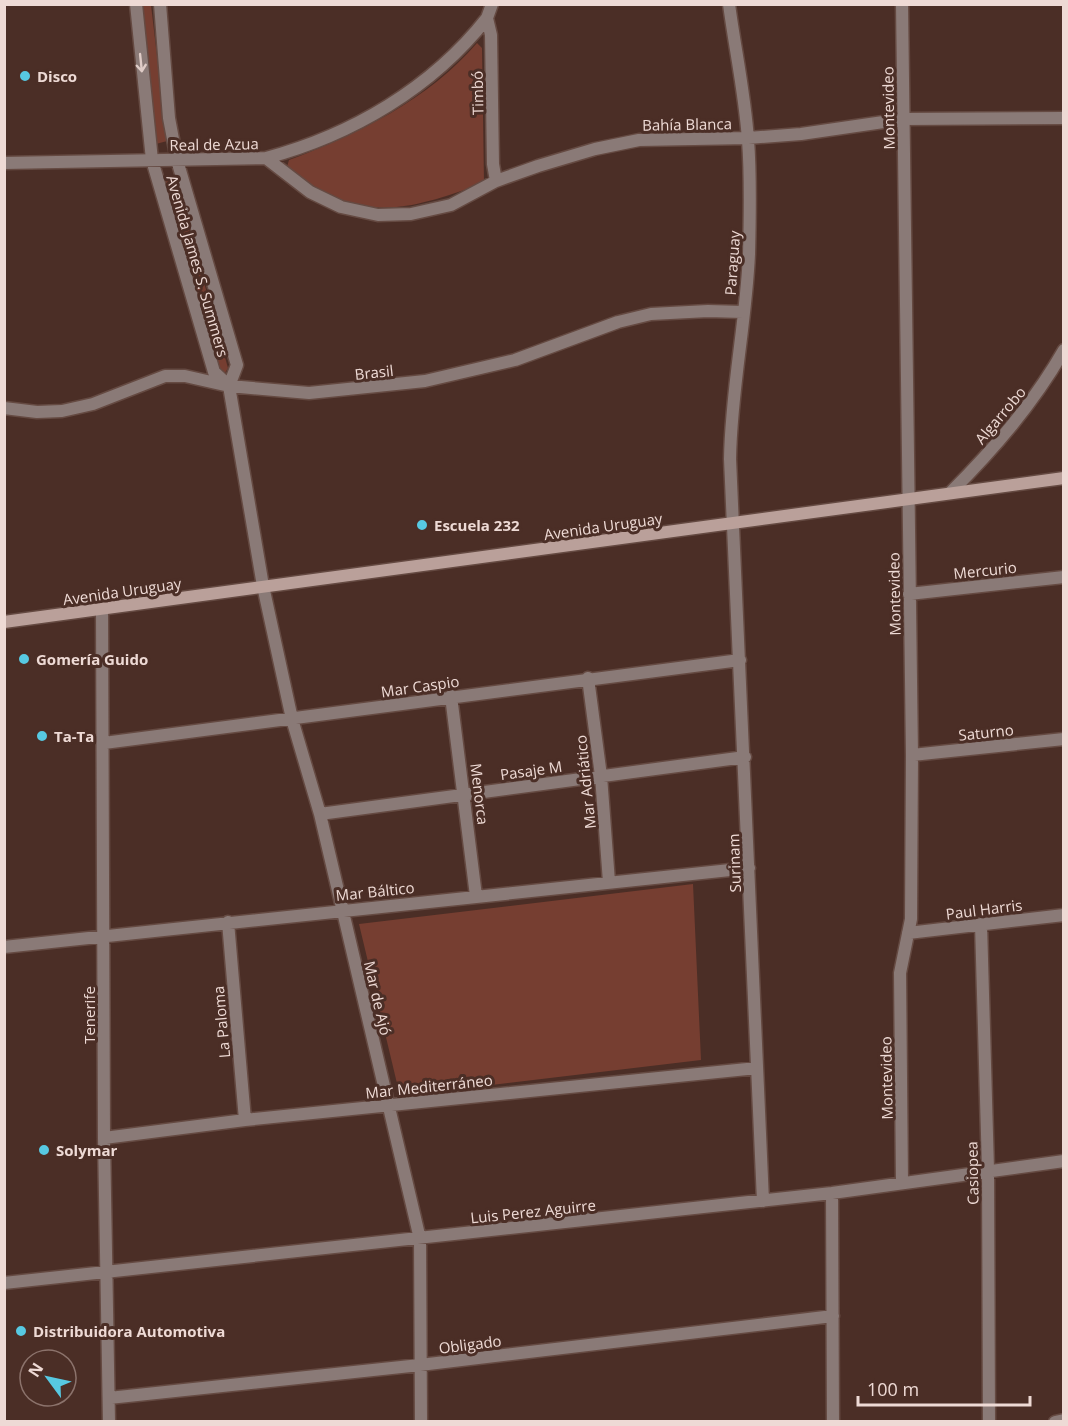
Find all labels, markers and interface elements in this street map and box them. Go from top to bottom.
one-way arrow [136,52,147,72]
place label: Disco [37,66,77,86]
street label: Montevideo [877,66,899,150]
marker: Disco [18,69,32,83]
street label: Timbó [467,71,487,115]
street label: Bahía Blanca [642,113,732,135]
street label: Real de Azua [169,133,259,155]
street label: Avenida James S. Summers [162,173,234,359]
street label: Paraguay [720,229,744,296]
street label: Brasil [354,360,394,384]
street label: Algarrobo [970,382,1030,448]
street label: Avenida Uruguay [543,508,664,544]
place label: Escuela 232 [434,515,520,535]
marker: Escuela 232 [415,518,429,532]
street label: Montevideo [883,552,905,636]
street label: Mercurio [952,557,1018,583]
street label: Avenida Uruguay [62,573,183,609]
place label: Gomería Guido [36,649,148,669]
marker: Gomería Guido [17,652,31,666]
street label: Mar Caspio [380,671,460,701]
street label: Saturno [957,719,1015,745]
place label: Ta-Ta [54,726,94,746]
marker: Ta-Ta [35,729,49,743]
street label: Mar Adriático [570,734,600,830]
street label: Pasaje M [499,756,563,784]
street label: Menorca [466,762,494,826]
street label: Surinam [723,833,745,893]
street label: Mar Báltico [335,877,415,905]
street label: Paul Harris [945,894,1023,924]
street label: Mar de Ajó [360,959,396,1037]
street label: La Paloma [208,985,234,1059]
street label: Tenerife [79,986,99,1044]
street label: Montevideo [875,1036,897,1120]
street label: Mar Mediterráneo [364,1069,494,1103]
place label: Solymar [56,1140,117,1160]
street label: Casiopea [961,1141,983,1205]
marker: Solymar [37,1143,51,1157]
street label: Luis Perez Aguirre [469,1194,597,1228]
place label: Distribuidora Automotiva [33,1321,225,1341]
marker: Distribuidora Automotiva [14,1324,28,1338]
street label: Obligado [437,1330,503,1358]
north arrow [18,1348,78,1408]
text: N [23,1358,48,1381]
scale bar [858,1369,1030,1407]
text: 100 m [867,1377,919,1401]

